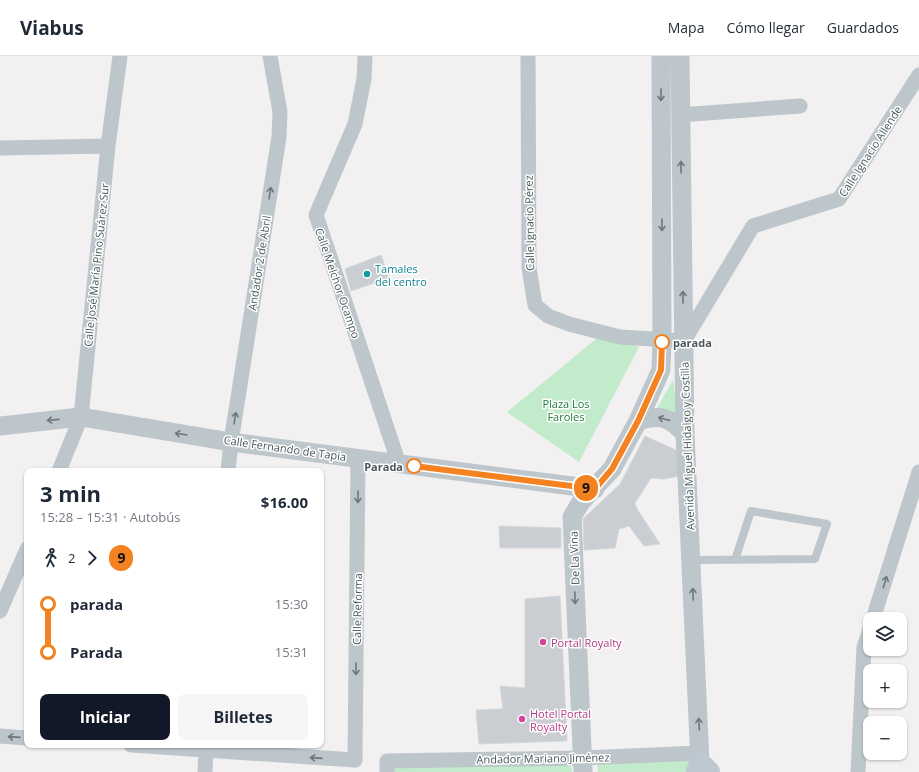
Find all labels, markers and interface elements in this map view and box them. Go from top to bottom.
text: Viabus [20,15,84,41]
text: Mapa [668,18,704,37]
text: Cómo llegar [726,18,805,37]
text: Guardados [827,18,899,37]
one-way arrow [657,88,665,101]
street label: Calle Ignacio Allende [835,103,905,199]
one-way arrow [677,161,685,174]
street label: Calle Ignacio Pérez [521,175,537,271]
street label: Calle José María Pino Suárez Sur [80,182,112,347]
one-way arrow [267,187,275,200]
street label: Andador 2 de Abril [244,214,274,312]
one-way arrow [658,218,666,231]
street label: Calle Melchor Ocampo [312,226,364,341]
place label: Tamales del centro [375,261,427,289]
marker: Tamales del centro [362,269,372,279]
one-way arrow [679,291,687,304]
marker: parada [654,334,670,350]
place label: parada [673,335,712,350]
street label: Avenida Miguel Hidalgo y Costilla [677,362,697,530]
park label: Plaza Los Faroles [542,396,590,424]
one-way arrow [231,412,239,425]
one-way arrow [658,415,671,422]
one-way arrow [47,417,60,424]
one-way arrow [175,429,188,437]
street label: Calle Fernando de Tapia [223,432,347,464]
marker: Parada [406,458,422,474]
place label: Parada [364,459,403,474]
line badge: 9 [573,475,599,501]
text: 3 min [40,478,101,508]
text: 9 [582,478,590,497]
one-way arrow [354,490,362,503]
text: $16.00 [261,492,308,512]
text: 15:28 – 15:31 · Autobús [40,508,181,526]
street label: De La Vina [566,531,582,585]
icon: walk [40,547,62,569]
icon: forward [81,547,103,569]
text: 9 [117,548,125,567]
text: 2 [68,549,75,567]
street label: Calle Reforma [349,573,365,645]
one-way arrow [882,575,889,588]
one-way arrow [689,588,696,601]
one-way arrow [572,591,579,604]
text: parada [70,594,123,614]
text: 15:30 [275,595,308,613]
map controls [863,612,907,760]
button: layers [863,612,907,656]
place label: Portal Royalty [551,635,622,650]
marker: Portal Royalty [538,637,548,647]
text: Parada [70,642,123,662]
text: 15:31 [275,643,308,661]
one-way arrow [352,662,360,675]
button: + [863,664,907,708]
button: Iniciar [40,694,170,740]
button: Billetes [178,694,308,740]
place label: Hotel Portal Royalty [530,706,591,734]
marker: Hotel Portal Royalty [517,714,527,724]
button: − [863,716,907,760]
one-way arrow [695,718,702,731]
one-way arrow [7,734,20,741]
street label: Andador Mariano Jiménez [476,749,610,767]
one-way arrow [310,754,323,761]

